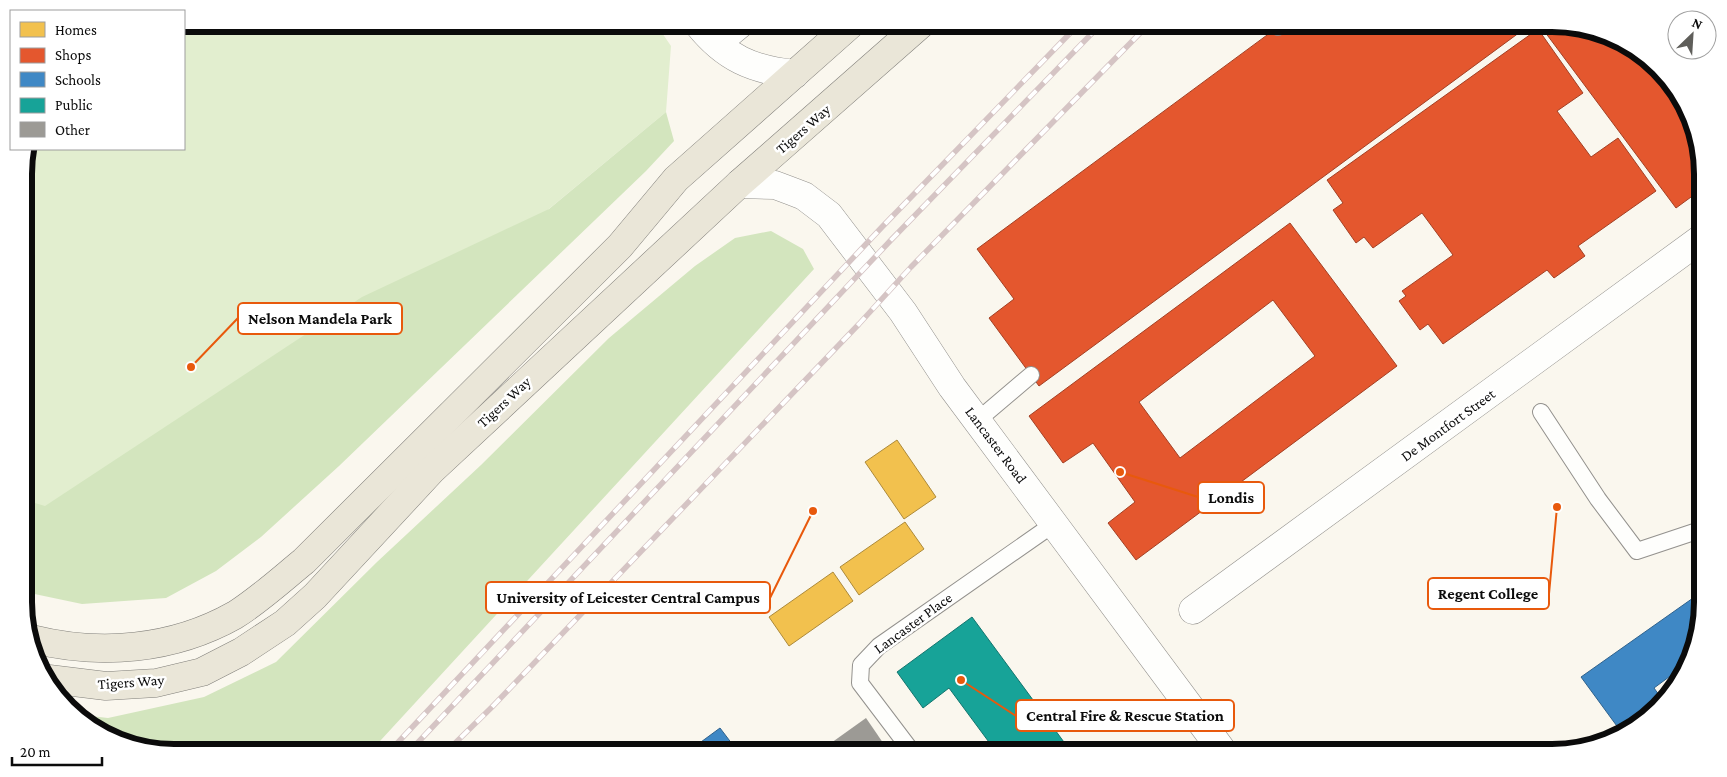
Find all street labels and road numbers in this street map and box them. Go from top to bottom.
street label: Tigers Way [773,101,834,158]
street label: Tigers Way [474,373,535,431]
street label: De Montfort Street [1398,385,1499,464]
street label: Lancaster Road [962,404,1030,486]
street label: Lancaster Place [871,589,955,657]
street label: Tigers Way [97,672,165,693]

